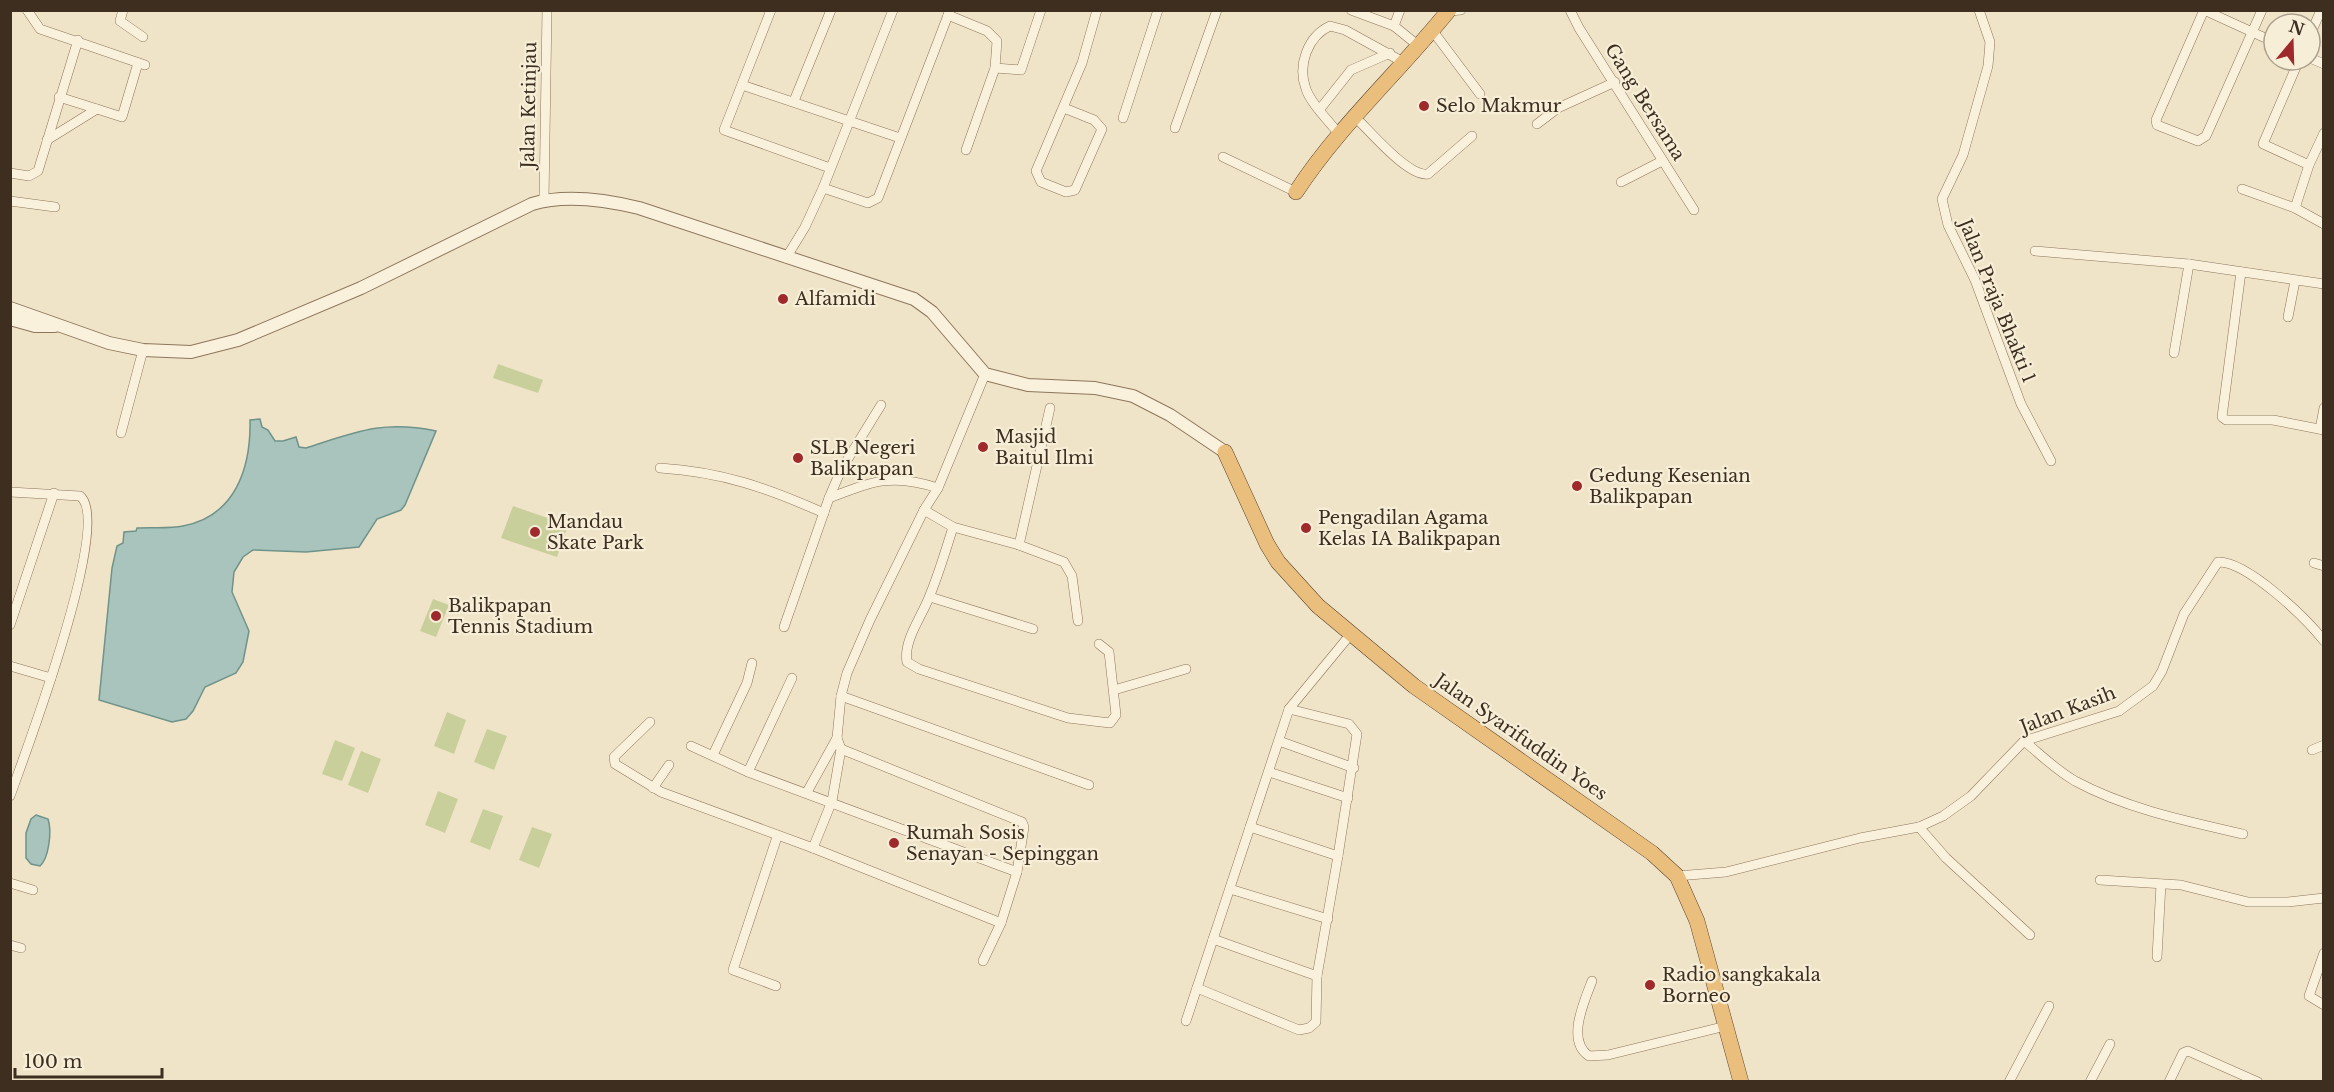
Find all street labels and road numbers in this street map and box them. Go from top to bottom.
street label: Gang Bersama [1600,39,1690,165]
street label: Jalan Ketinjau [517,41,541,171]
street label: Jalan Praja Bhakti 1 [1953,214,2040,386]
street label: Jalan Syarifuddin Yoes [1429,668,1612,805]
street label: Jalan Kasih [2015,682,2119,739]

